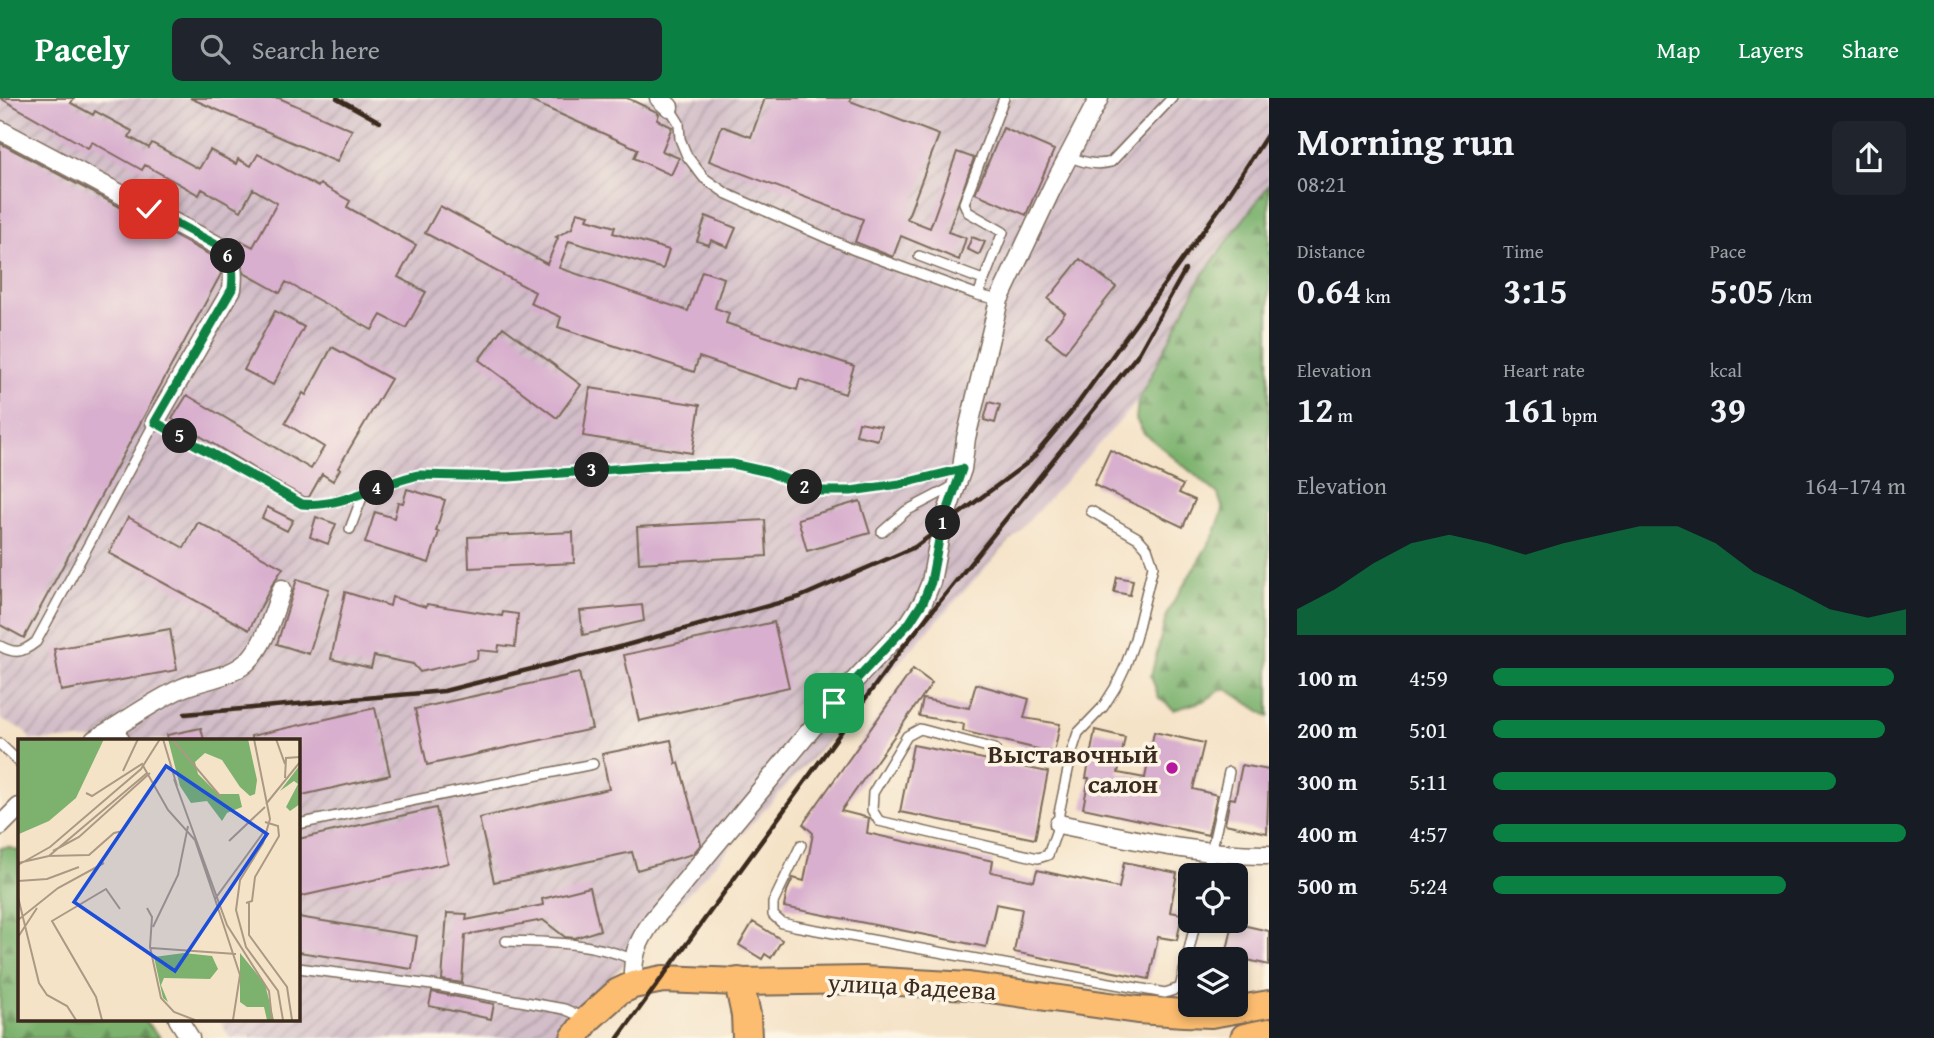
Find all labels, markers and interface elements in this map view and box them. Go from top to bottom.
search box [172,18,662,81]
text: Pacely [35,25,130,73]
icon: search [196,30,234,68]
text: Search here [252,30,380,69]
text: Map [1657,32,1700,67]
text: Layers [1738,32,1804,67]
text: Share [1842,32,1899,67]
text: Morning run [1297,113,1514,169]
button: share [1832,121,1906,195]
text: 08:21 [1297,167,1347,200]
pin [119,179,179,239]
icon: check [130,190,168,228]
text: Distance [1297,237,1365,265]
text: Time [1503,237,1544,265]
text: Pace [1710,237,1746,265]
pin: 6 [210,238,246,274]
text: 6 [223,241,232,269]
text: 0.64 [1297,265,1361,316]
text: 3:15 [1503,265,1568,316]
text: 5:05 [1710,265,1774,316]
text: km [1361,282,1391,310]
text: /km [1774,282,1812,310]
text: Elevation [1297,356,1371,384]
text: Heart rate [1503,356,1585,384]
text: kcal [1710,356,1742,384]
text: 12 [1297,384,1333,435]
text: 161 [1503,384,1558,435]
text: 39 [1710,384,1746,435]
text: m [1333,401,1353,429]
text: bpm [1558,401,1598,429]
pin: 5 [162,418,198,454]
text: 5 [175,421,184,449]
pin: 3 [574,452,610,488]
text: 3 [587,455,596,483]
text: Elevation [1297,469,1387,502]
text: 164–174 m [1805,469,1906,502]
pin: 4 [360,470,394,506]
pin: 2 [788,470,822,504]
text: 2 [800,472,809,500]
text: 4 [372,473,381,501]
pin: 1 [926,506,960,540]
text: 1 [938,508,947,536]
text: 100 m [1297,661,1358,694]
text: 4:59 [1409,661,1448,694]
pin [804,673,864,733]
icon: arrive [815,684,853,722]
text: 200 m [1297,713,1358,746]
text: 5:01 [1409,713,1448,746]
place label: Выставочный салон [987,734,1158,803]
inset map [18,739,299,1020]
marker: Выставочный салон [1164,760,1180,776]
text: 300 m [1297,765,1358,798]
text: 5:11 [1409,765,1448,798]
text: 400 m [1297,817,1358,850]
text: 4:57 [1409,817,1448,850]
map controls [1178,863,1248,1017]
button: locate [1178,863,1248,933]
text: 500 m [1297,869,1358,902]
text: 5:24 [1409,869,1448,902]
button: layers [1178,947,1248,1017]
street label: улица Фадеева [826,962,998,1010]

